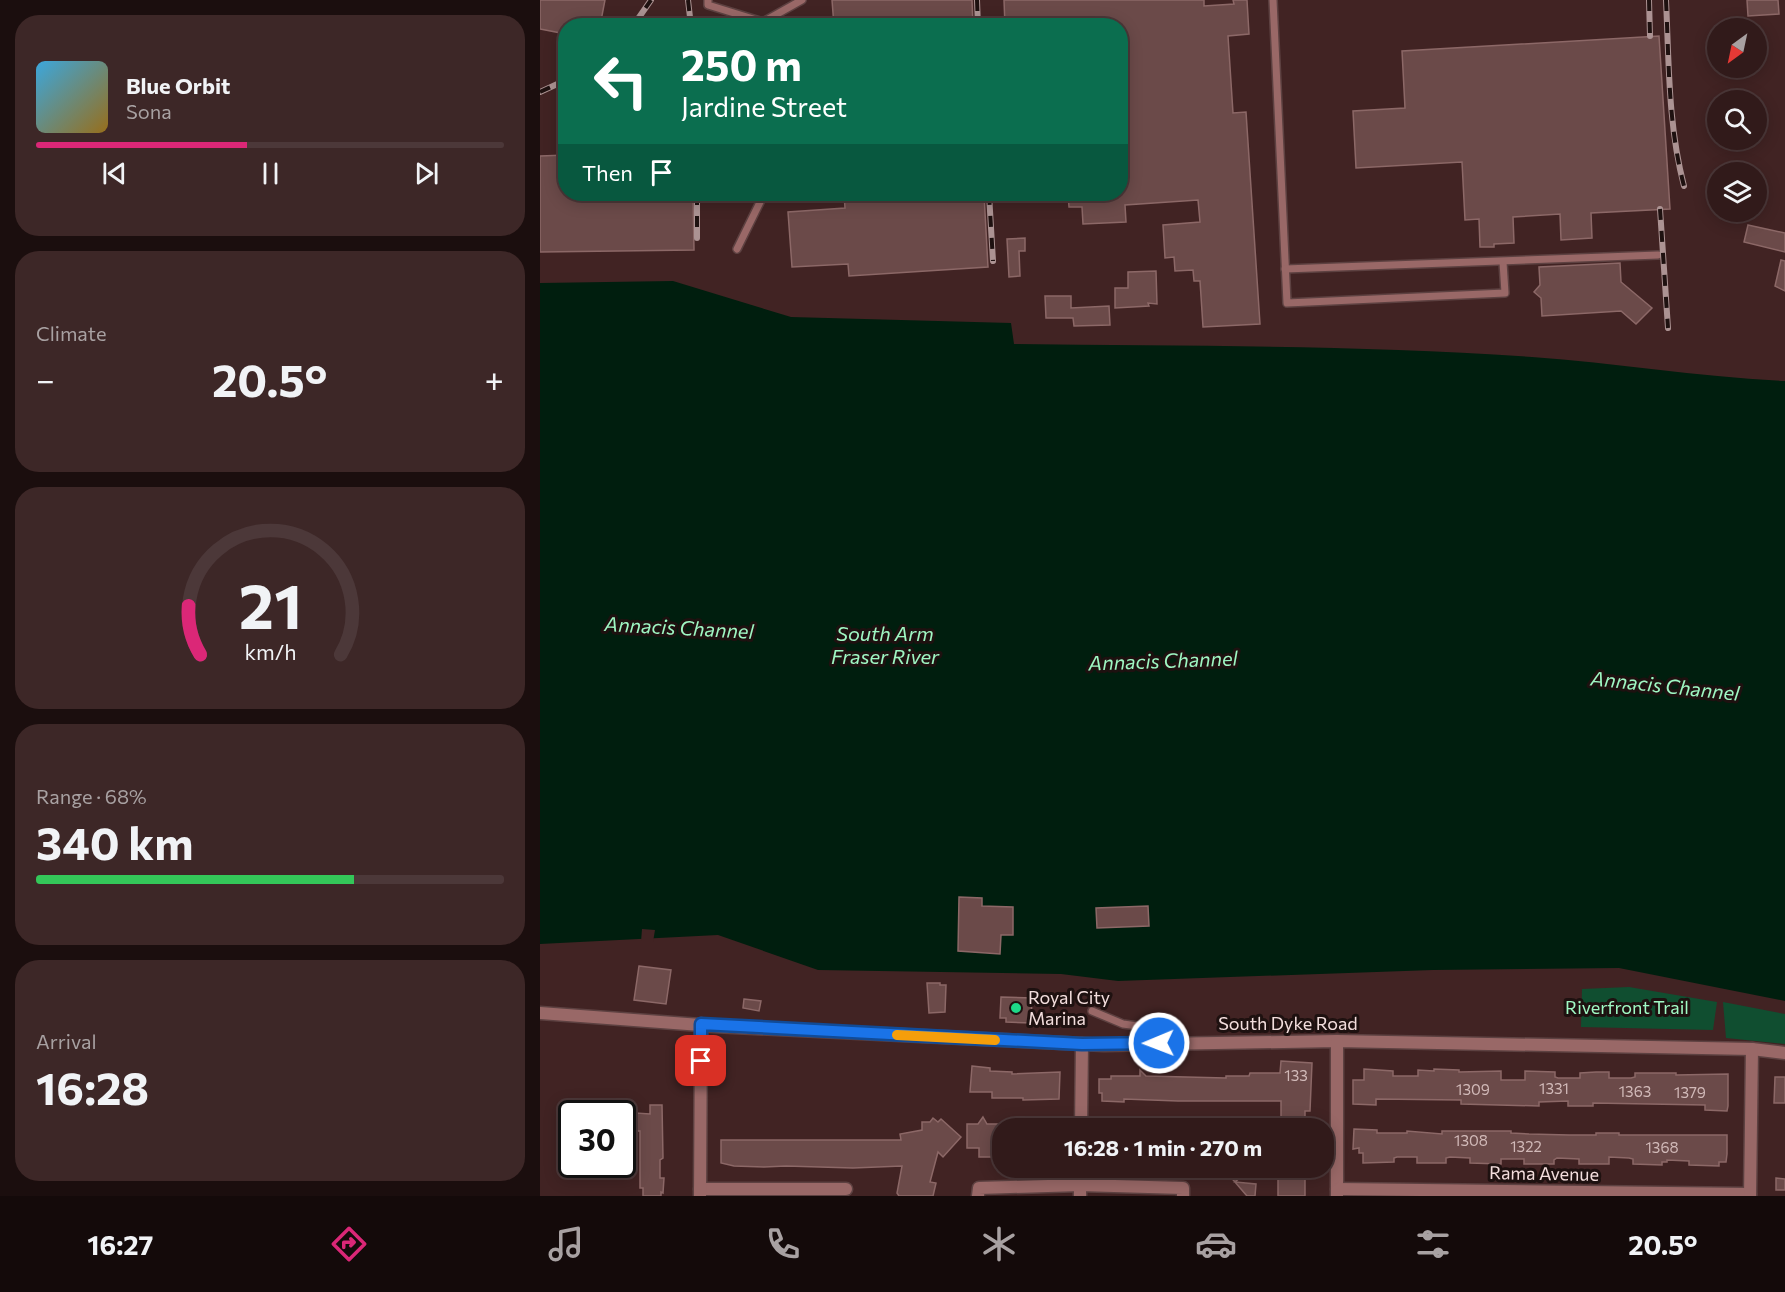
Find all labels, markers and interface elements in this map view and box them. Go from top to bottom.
north arrow [1707,18,1767,78]
map controls [1707,18,1767,222]
text: 250 m [681,38,802,90]
icon: left [582,42,660,120]
text: Blue Orbit [126,72,230,99]
text: Jardine Street [681,90,847,123]
button: search [1707,90,1767,150]
text: Sona [126,99,172,123]
icon: arrive [645,156,678,189]
icon: previous [98,157,131,190]
icon: pause [254,157,287,190]
icon: next [410,157,443,190]
text: Then [582,159,633,186]
button: layers [1707,162,1767,222]
text: Climate [36,321,106,345]
text: 20.5° [212,351,327,406]
text: − [36,358,55,399]
text: + [485,358,504,399]
text: 21 [238,566,302,642]
water label: Annacis Channel [603,611,755,643]
water label: South Arm Fraser River [831,621,940,668]
text: km/h [244,638,296,664]
water label: Annacis Channel [1087,645,1239,675]
water label: Annacis Channel [1589,665,1742,705]
text: Range · 68% [36,784,147,808]
text: 340 km [36,814,193,869]
place label: Royal City Marina [1028,986,1110,1029]
park label: Riverfront Trail [1565,996,1689,1018]
marker: Royal City Marina [1009,1001,1023,1015]
position arrow [1127,1011,1191,1075]
street label: South Dyke Road [1218,1012,1358,1034]
text: Arrival [36,1029,97,1053]
pin [675,1035,726,1086]
icon: arrive [684,1044,717,1077]
text: 16:28 [36,1059,149,1114]
house number: 133 [1284,1066,1308,1084]
house number: 1331 [1539,1079,1569,1097]
house number: 1309 [1456,1080,1490,1098]
house number: 1363 [1619,1082,1651,1100]
house number: 1379 [1674,1083,1706,1101]
speed limit sign: 30 [558,1100,636,1178]
house number: 1308 [1454,1131,1488,1149]
text: 16:28 · 1 min · 270 m [1064,1134,1262,1161]
house number: 1322 [1510,1137,1542,1155]
house number: 1368 [1645,1138,1679,1156]
street label: Rama Avenue [1489,1161,1599,1185]
icon: directions [328,1223,370,1265]
icon: music [545,1223,587,1265]
icon: phone [762,1223,804,1265]
icon: climate [978,1223,1020,1265]
icon: car [1195,1223,1237,1265]
icon: filters [1412,1223,1454,1265]
text: 16:27 [87,1228,153,1261]
text: 20.5° [1628,1228,1698,1261]

